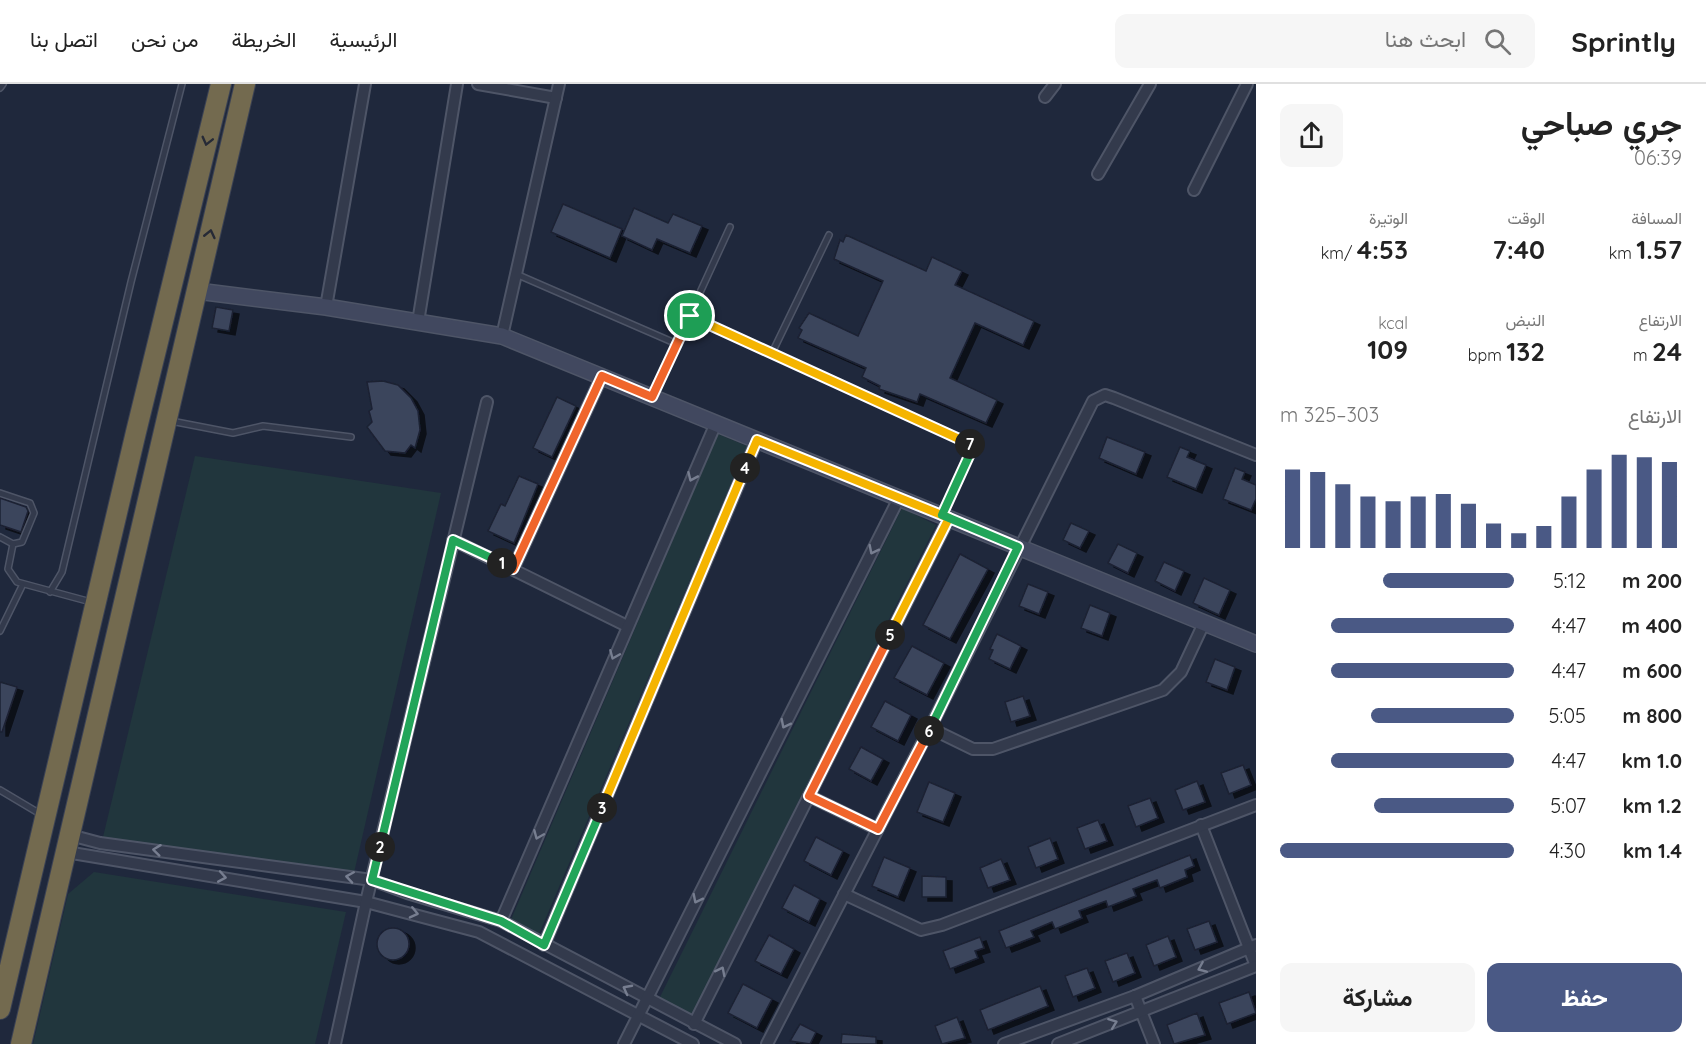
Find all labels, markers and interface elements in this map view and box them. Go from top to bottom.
search box [1115,14,1535,68]
text: Sprintly [1571,24,1676,59]
text: ابحث هنا [1385,25,1466,53]
icon: search [1481,25,1514,58]
text: اتصل بنا [30,26,98,52]
text: من نحن [131,26,198,52]
text: الخريطة [231,26,296,52]
text: الرئيسية [329,26,397,52]
text: جري صباحي [1521,102,1682,143]
button: share [1280,104,1343,167]
one-way arrow [202,136,215,146]
text: 06:39 [1634,145,1682,170]
text: الوتيرة [1369,208,1408,228]
text: الوقت [1507,208,1545,228]
text: المسافة [1631,208,1682,228]
one-way arrow [203,229,216,239]
text: 4:53 [1357,233,1408,266]
text: 7:40 [1492,233,1545,266]
text: 1.57 [1636,233,1682,266]
text: /km [1321,243,1357,263]
text: km [1609,243,1636,263]
pin [664,290,715,341]
icon: arrive [673,299,706,332]
text: النبض [1505,310,1545,330]
text: الارتفاع [1639,310,1682,330]
text: kcal [1378,313,1408,333]
text: 109 [1367,333,1408,366]
text: 132 [1506,335,1545,368]
text: 24 [1652,335,1682,368]
text: bpm [1468,345,1506,365]
text: m [1633,345,1652,365]
text: 303–325 m [1280,402,1379,427]
text: الارتفاع [1628,403,1682,428]
pin: 7 [955,429,985,459]
text: 7 [966,434,974,454]
pin: 4 [730,453,760,483]
text: 4 [740,458,750,478]
one-way arrow [688,470,700,481]
one-way arrow [868,544,880,555]
pin: 1 [487,548,517,578]
text: 1 [499,553,505,573]
text: 5:12 [1553,568,1586,593]
text: 200 m [1622,568,1682,593]
text: 4:47 [1552,613,1586,638]
text: 400 m [1622,613,1682,638]
pin: 5 [875,620,905,650]
text: 5 [885,625,895,645]
one-way arrow [609,649,621,660]
text: 4:47 [1552,658,1586,683]
text: 600 m [1622,658,1682,683]
text: 5:05 [1549,703,1586,728]
text: 800 m [1622,703,1682,728]
pin: 6 [914,716,944,746]
one-way arrow [781,718,792,729]
text: 6 [925,721,933,741]
text: 4:47 [1552,748,1586,773]
text: 1.0 km [1622,748,1682,773]
pin: 3 [587,793,617,823]
text: 5:07 [1550,793,1586,818]
text: 1.2 km [1622,793,1682,818]
text: 3 [598,798,606,818]
one-way arrow [533,828,545,839]
pin: 2 [365,832,395,862]
text: 2 [375,837,385,857]
text: 4:30 [1549,838,1586,863]
text: 1.4 km [1623,838,1682,863]
one-way arrow [153,845,162,857]
one-way arrow [217,871,227,883]
one-way arrow [346,871,355,883]
one-way arrow [693,892,705,903]
one-way arrow [408,906,418,919]
one-way arrow [1197,961,1208,973]
button: مشاركة [1280,963,1475,1032]
button: حفظ [1487,963,1682,1032]
one-way arrow [713,967,725,978]
one-way arrow [622,985,633,996]
one-way arrow [1107,1018,1118,1030]

